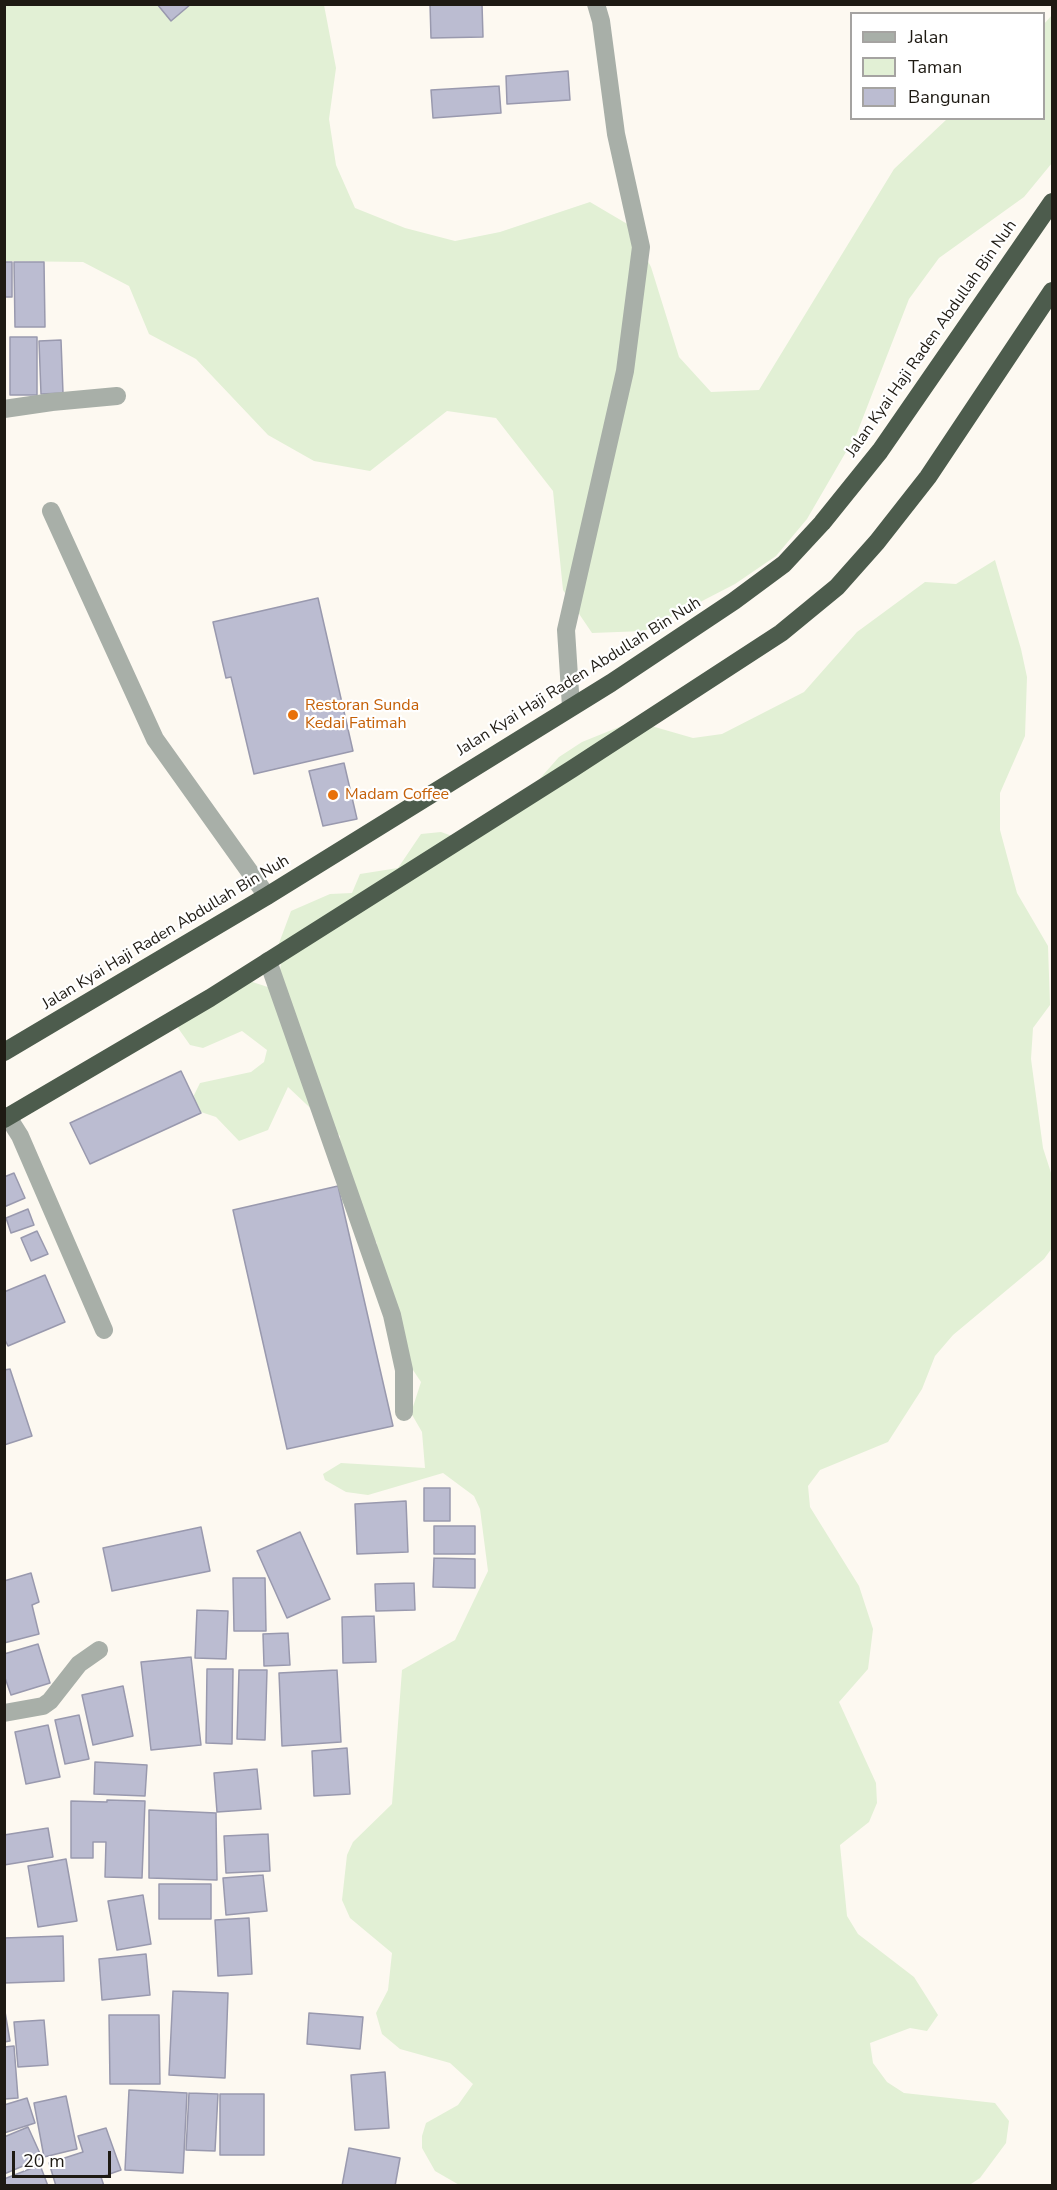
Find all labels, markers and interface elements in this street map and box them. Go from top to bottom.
legend [850,12,1045,120]
text: Jalan [908,25,948,49]
text: Taman [908,55,962,79]
text: Bangunan [908,85,991,109]
street label: Jalan Kyai Haji Raden Abdullah Bin Nuh [843,217,1021,461]
street label: Jalan Kyai Haji Raden Abdullah Bin Nuh [453,593,705,761]
place label: Restoran Sunda Kedai Fatimah [305,696,419,734]
marker: Restoran Sunda Kedai Fatimah [286,708,300,722]
place label: Madam Coffee [345,785,449,805]
marker: Madam Coffee [326,788,340,802]
street label: Jalan Kyai Haji Raden Abdullah Bin Nuh [39,851,293,1015]
scale bar [15,2139,114,2177]
text: 20 m [23,2149,65,2173]

